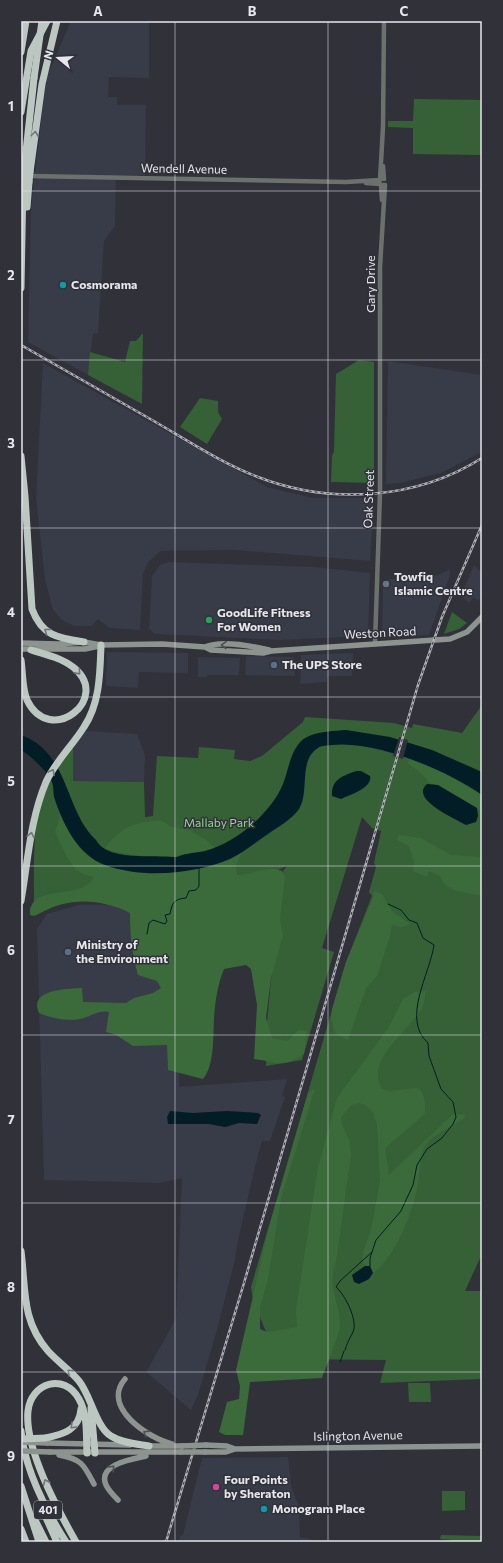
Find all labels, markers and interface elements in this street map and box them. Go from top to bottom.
text: A [93,3,103,19]
text: B [248,3,257,19]
text: C [400,3,409,19]
north arrow [38,38,78,78]
text: N [41,49,55,61]
text: 1 [8,98,14,114]
one-way arrow [30,131,39,137]
street label: Wendell Avenue [141,160,227,176]
street label: Gary Drive [363,255,377,313]
text: 2 [7,267,15,283]
place label: Cosmorama [71,277,137,291]
marker: Cosmorama [58,280,68,290]
text: 3 [7,435,15,451]
street label: Oak Street [360,469,376,529]
place label: Towfiq Islamic Centre [394,569,473,597]
marker: Towfiq Islamic Centre [381,579,391,589]
text: 4 [7,604,15,620]
place label: GoodLife Fitness For Women [217,605,311,633]
marker: GoodLife Fitness For Women [204,615,214,625]
street label: Weston Road [343,623,417,641]
one-way arrow [45,629,52,636]
one-way arrow [221,640,227,649]
place label: The UPS Store [282,657,362,671]
marker: The UPS Store [269,660,279,670]
one-way arrow [73,668,80,675]
one-way arrow [47,769,54,776]
text: 5 [7,773,15,789]
park label: Mallaby Park [184,815,255,829]
one-way arrow [27,831,35,838]
place label: Ministry of the Environment [76,937,168,965]
text: 6 [7,942,15,958]
marker: Ministry of the Environment [63,947,73,957]
text: 7 [7,1111,15,1127]
text: 8 [7,1279,15,1295]
one-way arrow [67,1369,75,1377]
one-way arrow [70,1422,78,1429]
street label: Islington Avenue [313,1427,403,1443]
one-way arrow [143,1430,150,1438]
text: 9 [7,1448,15,1464]
one-way arrow [107,1465,115,1473]
place label: Four Points by Sheraton [224,1472,291,1500]
one-way arrow [43,1479,51,1486]
marker: Four Points by Sheraton [211,1482,221,1492]
road number: 401 [34,1501,62,1519]
place label: Monogram Place [272,1501,365,1515]
marker: Monogram Place [259,1504,269,1514]

